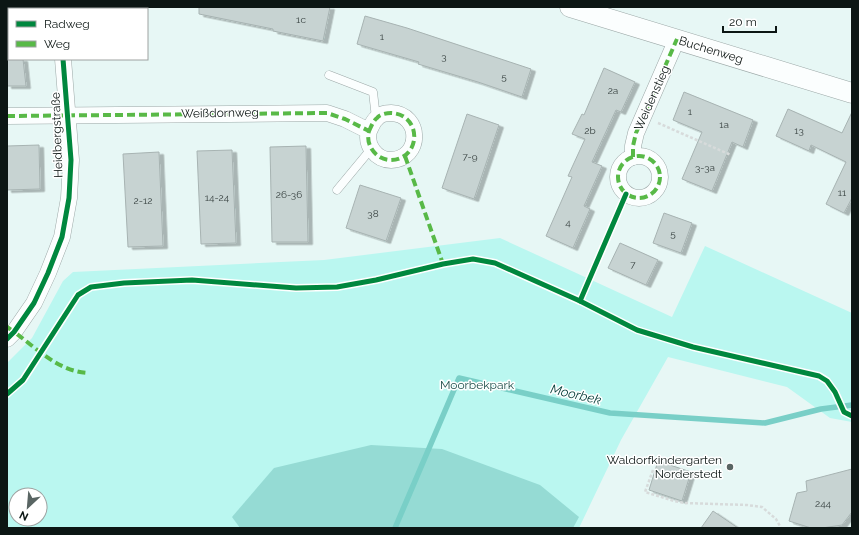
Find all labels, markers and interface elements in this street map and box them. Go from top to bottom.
legend [8,8,148,60]
scale bar [723,8,776,34]
house number: 1c [296,14,306,25]
text: 20 m [729,15,757,29]
text: Radweg [44,17,90,31]
house number: 1 [380,31,385,42]
street label: Buchenweg [677,34,745,66]
text: Weg [44,37,70,51]
house number: 3 [441,51,447,62]
street label: Weidenstieg [631,63,673,133]
house number: 5 [501,71,507,82]
house number: 2a [608,85,618,96]
street label: Heidbergstraße [49,92,65,178]
street label: Weißdornweg [181,105,259,121]
house number: 1 [688,106,693,117]
house number: 1a [719,119,729,130]
house number: 2b [584,125,596,136]
house number: 13 [794,125,804,136]
house number: 7-9 [462,151,478,162]
house number: 3-3a [695,162,715,173]
house number: 11 [838,187,847,198]
house number: 26-36 [276,189,302,200]
house number: 14-24 [205,192,230,203]
house number: 2-12 [134,195,152,206]
house number: 38 [367,208,379,219]
house number: 4 [565,217,571,228]
house number: 5 [670,228,676,239]
house number: 7 [630,259,636,270]
park label: Moorbekpark [440,378,515,392]
water label: Moorbek [549,381,603,408]
place label: Waldorfkindergarten Norderstedt [607,453,722,481]
marker: Waldorfkindergarten Norderstedt [725,462,735,472]
north arrow [8,487,48,527]
house number: 244 [815,498,832,509]
text: N [17,508,30,523]

